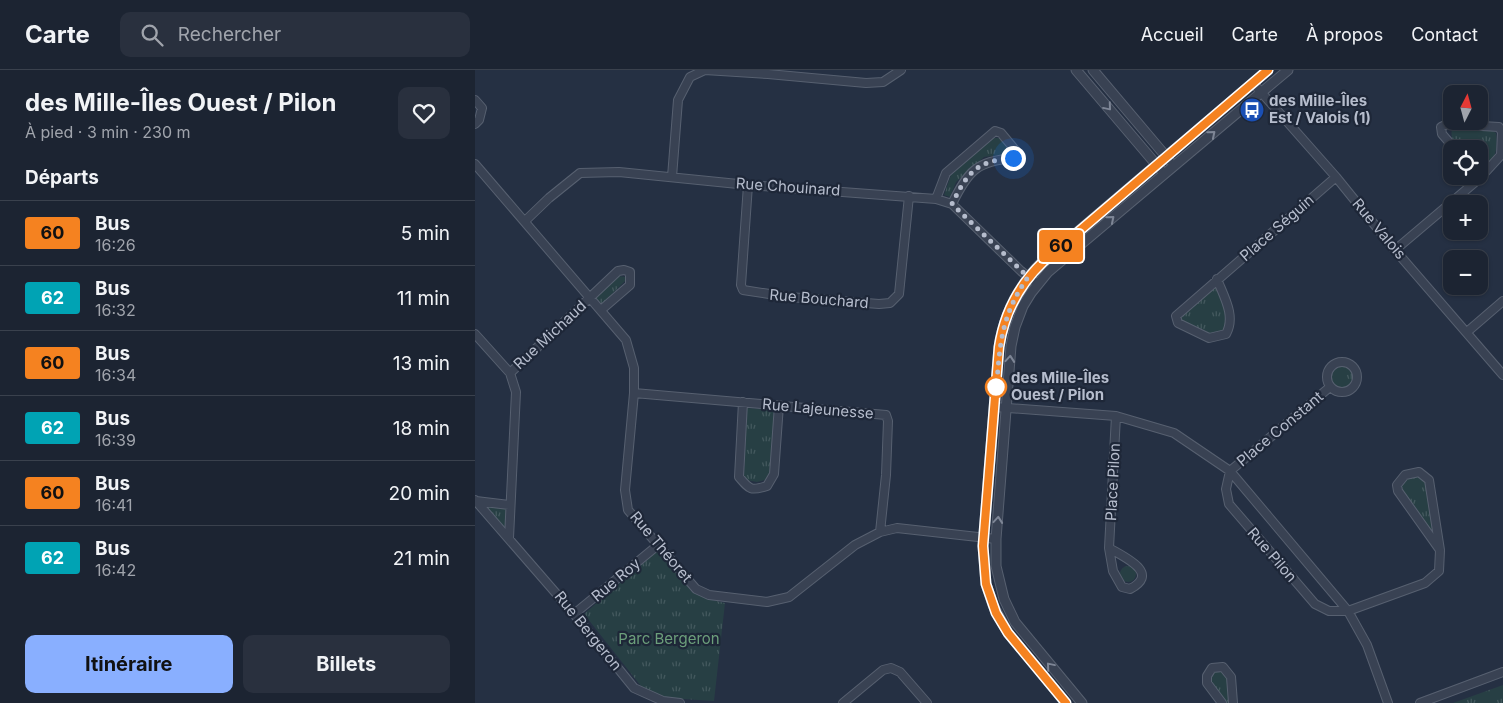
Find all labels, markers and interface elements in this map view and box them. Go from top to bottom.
search box [120,12,470,57]
text: Carte [25,20,90,49]
icon: search [138,21,166,49]
text: Rechercher [178,23,281,46]
text: Accueil [1141,24,1204,45]
text: Carte [1232,24,1278,45]
text: À propos [1306,24,1383,45]
text: Contact [1411,24,1478,45]
north arrow [1443,85,1487,130]
map controls [1443,85,1488,295]
button: heart [398,87,450,139]
text: des Mille-Îles Ouest / Pilon [25,88,336,117]
place label: des Mille-Îles Est / Valois (1) [1269,91,1371,127]
bus stop icon: des Mille-Îles Est / Valois (1) [1239,97,1265,123]
one-way arrow [1102,101,1111,110]
text: À pied · 3 min · 230 m [25,122,191,142]
one-way arrow [1206,132,1215,140]
button: locate [1443,140,1488,185]
your location [1001,146,1026,171]
text: Départs [25,166,99,189]
street label: Rue Chouinard [735,173,841,200]
street label: Place Séguin [1236,190,1318,265]
street label: Rue Valois [1348,194,1410,263]
button: + [1443,195,1488,240]
text: Bus [95,212,130,235]
one-way arrow [1105,215,1114,224]
text: 60 [41,222,64,243]
text: 5 min [401,222,450,245]
line badge: 60 [1039,230,1083,262]
text: 16:26 [95,235,136,255]
text: 60 [1049,235,1073,256]
button: − [1443,250,1488,295]
text: Bus [95,277,130,300]
street label: Rue Bouchard [769,285,869,312]
text: 62 [41,287,64,308]
text: 11 min [397,287,450,310]
street label: Rue Michaud [509,296,590,373]
text: 16:32 [95,300,136,320]
text: Bus [95,342,130,365]
text: 60 [41,352,64,373]
text: 13 min [393,352,450,375]
one-way arrow [1004,355,1015,363]
text: 16:34 [95,365,136,385]
place label: des Mille-Îles Ouest / Pilon [1011,368,1109,404]
marker: des Mille-Îles Ouest / Pilon [985,376,1007,398]
street label: Place Constant [1233,387,1327,470]
street label: Rue Lajeunesse [762,394,875,423]
text: Bus [95,407,130,430]
text: 62 [41,417,64,438]
text: 18 min [393,417,450,440]
text: 16:39 [95,430,136,450]
street label: Place Pilon [1101,443,1124,521]
text: Bus [95,472,130,495]
text: 60 [41,482,64,503]
text: 20 min [389,482,450,505]
text: 16:41 [95,495,133,515]
street label: Rue Théoret [626,507,697,586]
one-way arrow [992,515,1003,523]
street label: Rue Pilon [1243,523,1301,586]
text: Bus [95,537,130,560]
text: 62 [41,547,64,568]
text: 21 min [393,547,450,570]
street label: Rue Roy [587,553,644,606]
text: 16:42 [95,560,136,580]
street label: Rue Bergeron [551,587,626,674]
park label: Parc Bergeron [618,629,720,648]
button: Itinéraire [25,635,233,693]
button: Billets [243,635,450,693]
one-way arrow [1047,662,1056,671]

